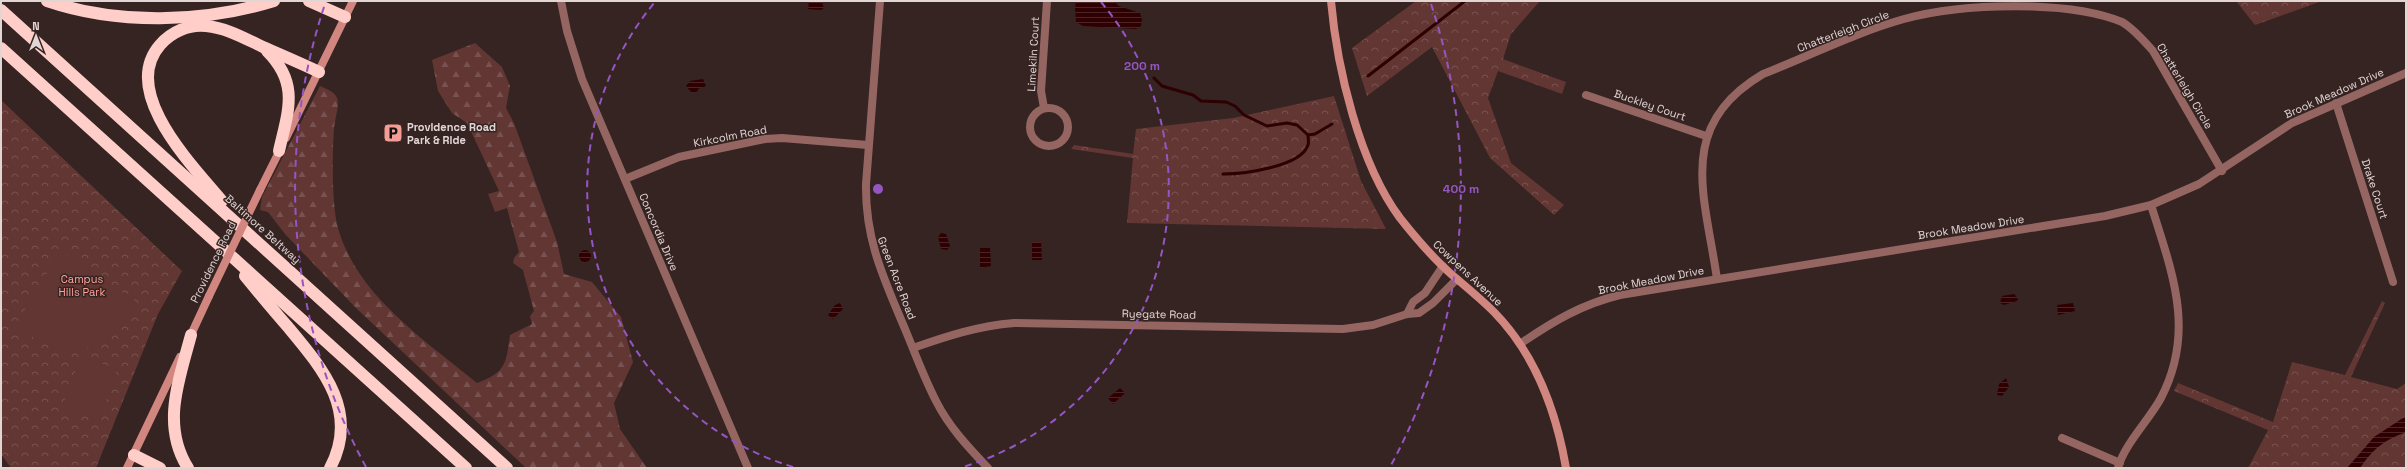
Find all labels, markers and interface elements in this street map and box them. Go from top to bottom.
street label: Chatterleigh Circle [1795,7,1891,55]
north arrow [16,16,56,56]
street label: Limekiln Court [1024,16,1042,92]
text: N [32,19,40,33]
street label: Chatterleigh Circle [2154,41,2216,131]
text: 200 m [1124,58,1160,74]
street label: Brook Meadow Drive [2282,65,2386,121]
street label: Buckley Court [1612,86,1688,124]
place label: Providence Road Park & Ride [407,120,496,147]
parking icon: Providence Road Park & Ride [382,122,404,144]
street label: Kirkcolm Road [692,122,768,150]
street label: Drake Court [2359,157,2391,221]
text: 400 m [1443,181,1479,197]
centre of rings [871,182,885,196]
street label: Baltimore Beltway [222,191,304,267]
street label: Concordia Drive [636,191,682,273]
street label: Brook Meadow Drive [1917,212,2025,242]
street label: Providence Road [187,219,239,305]
street label: Green Acre Road [875,235,919,321]
street label: Cowpens Avenue [1430,237,1506,309]
street label: Brook Meadow Drive [1597,263,1705,297]
park label: Campus Hills Park [59,272,105,299]
street label: Ryegate Road [1122,306,1196,322]

